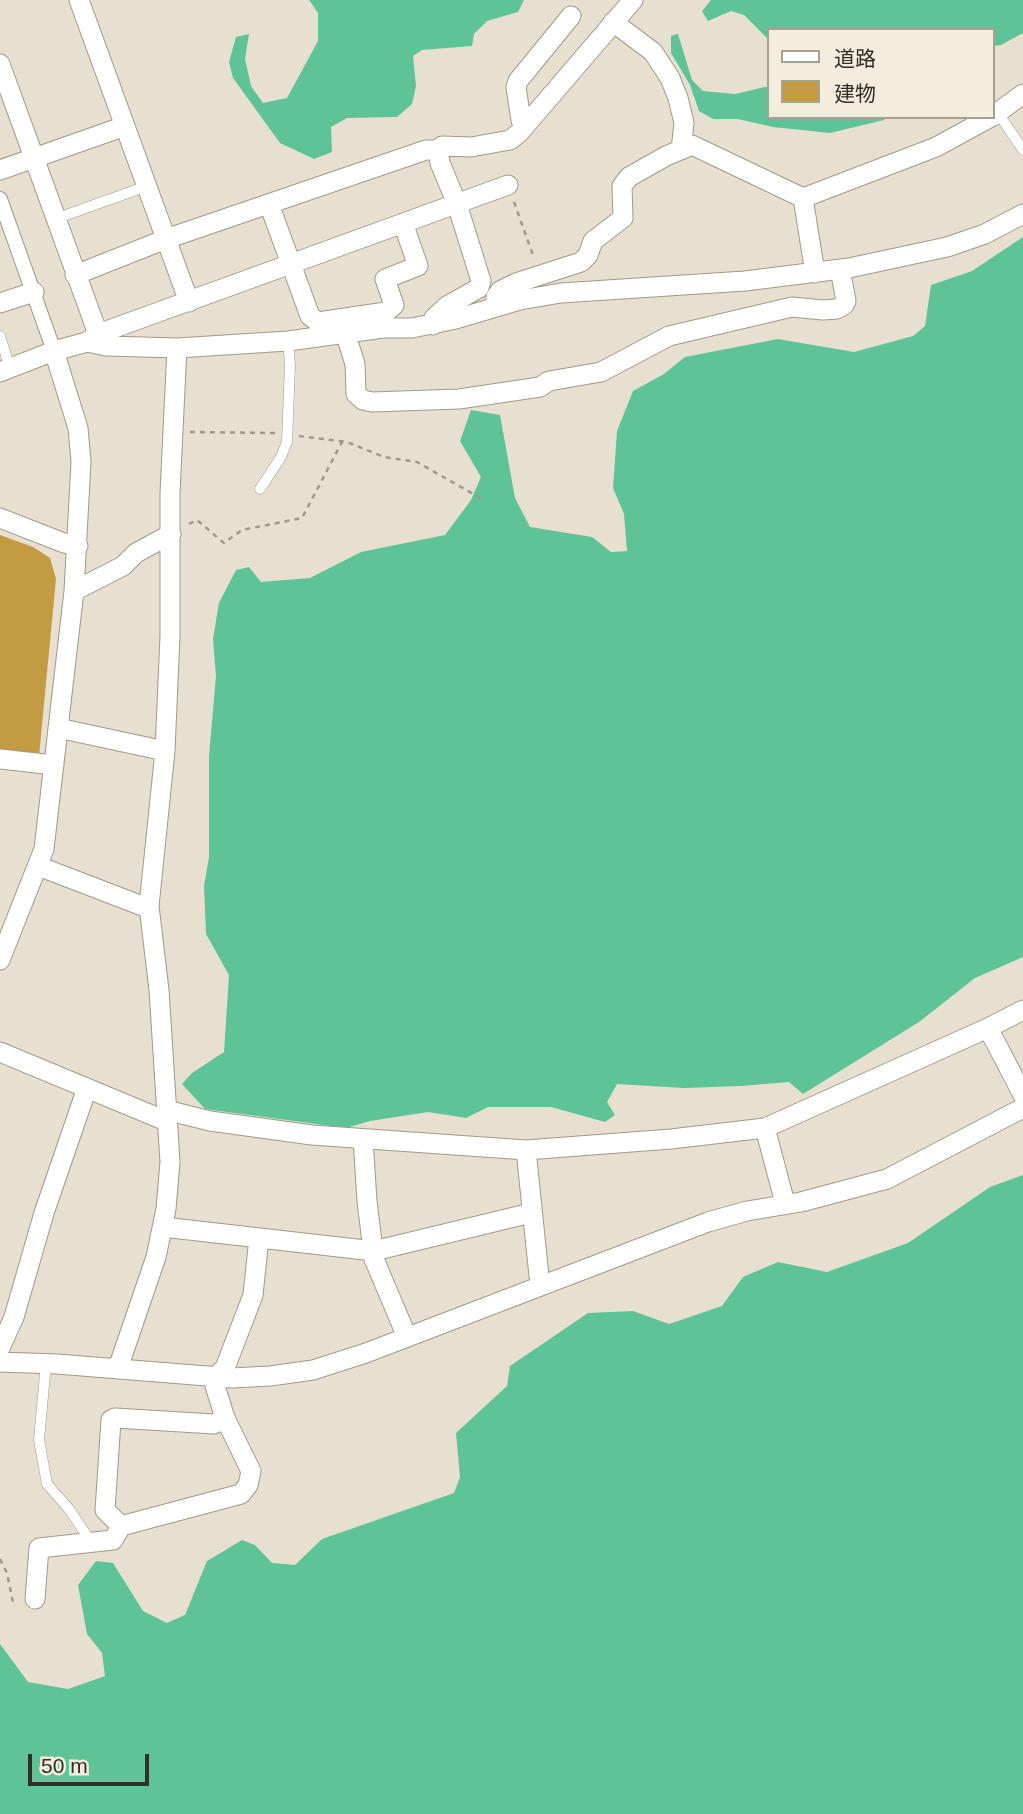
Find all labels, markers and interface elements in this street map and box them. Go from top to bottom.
legend [768,28,995,119]
text: 道路 [834,47,876,70]
text: 建物 [834,82,876,105]
scale bar [32,1741,152,1785]
text: 50 m [41,1754,88,1777]

